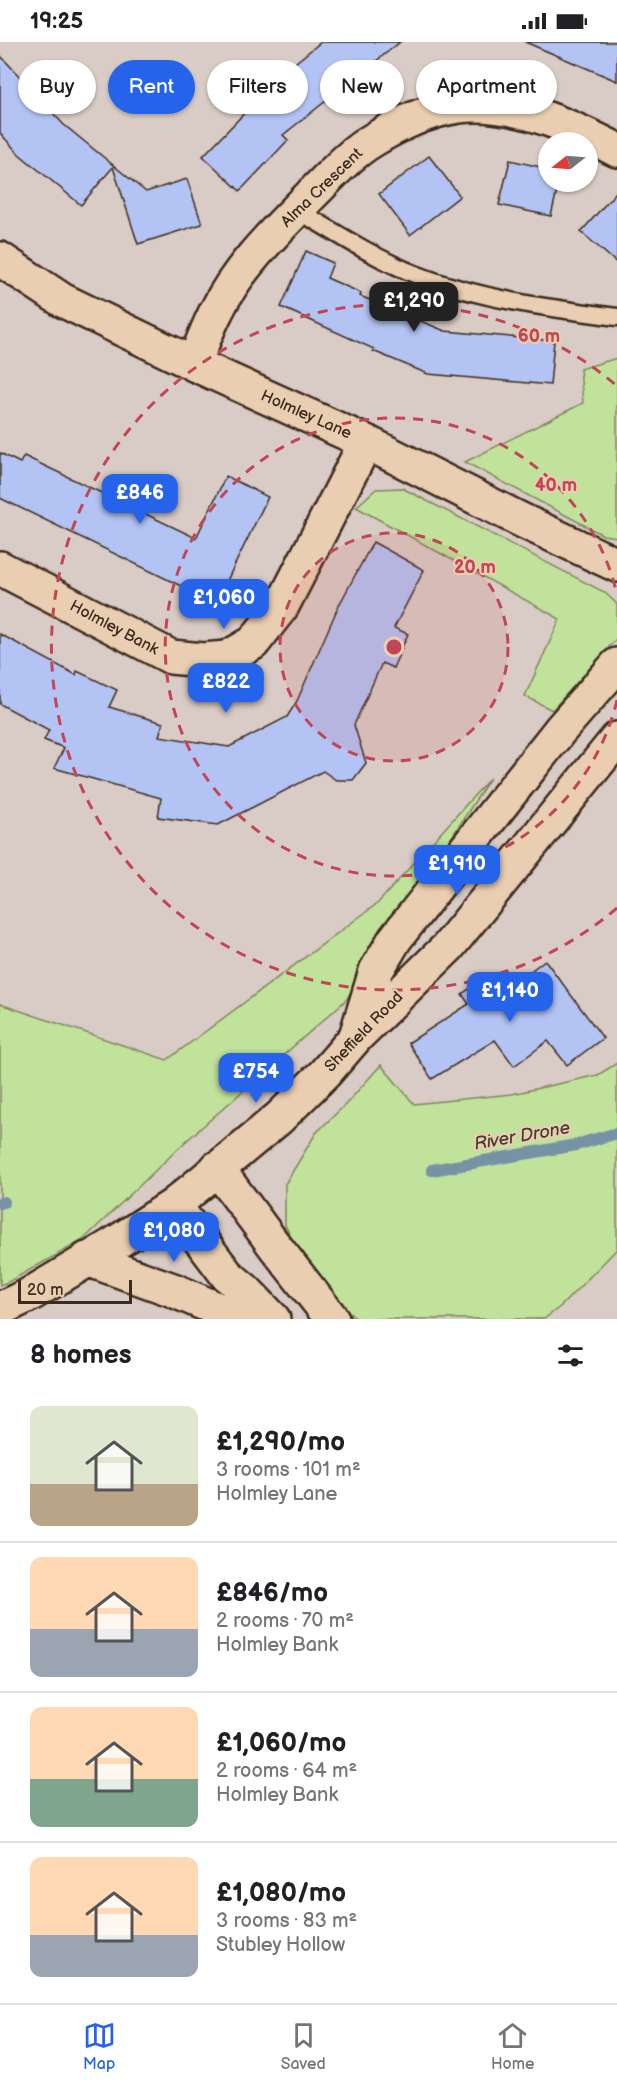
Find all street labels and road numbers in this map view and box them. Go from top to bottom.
street label: Alma Crescent [277,144,367,232]
street label: Holmley Lane [258,387,355,444]
street label: Holmley Bank [66,597,162,659]
street label: Sheffield Road [321,988,407,1076]

